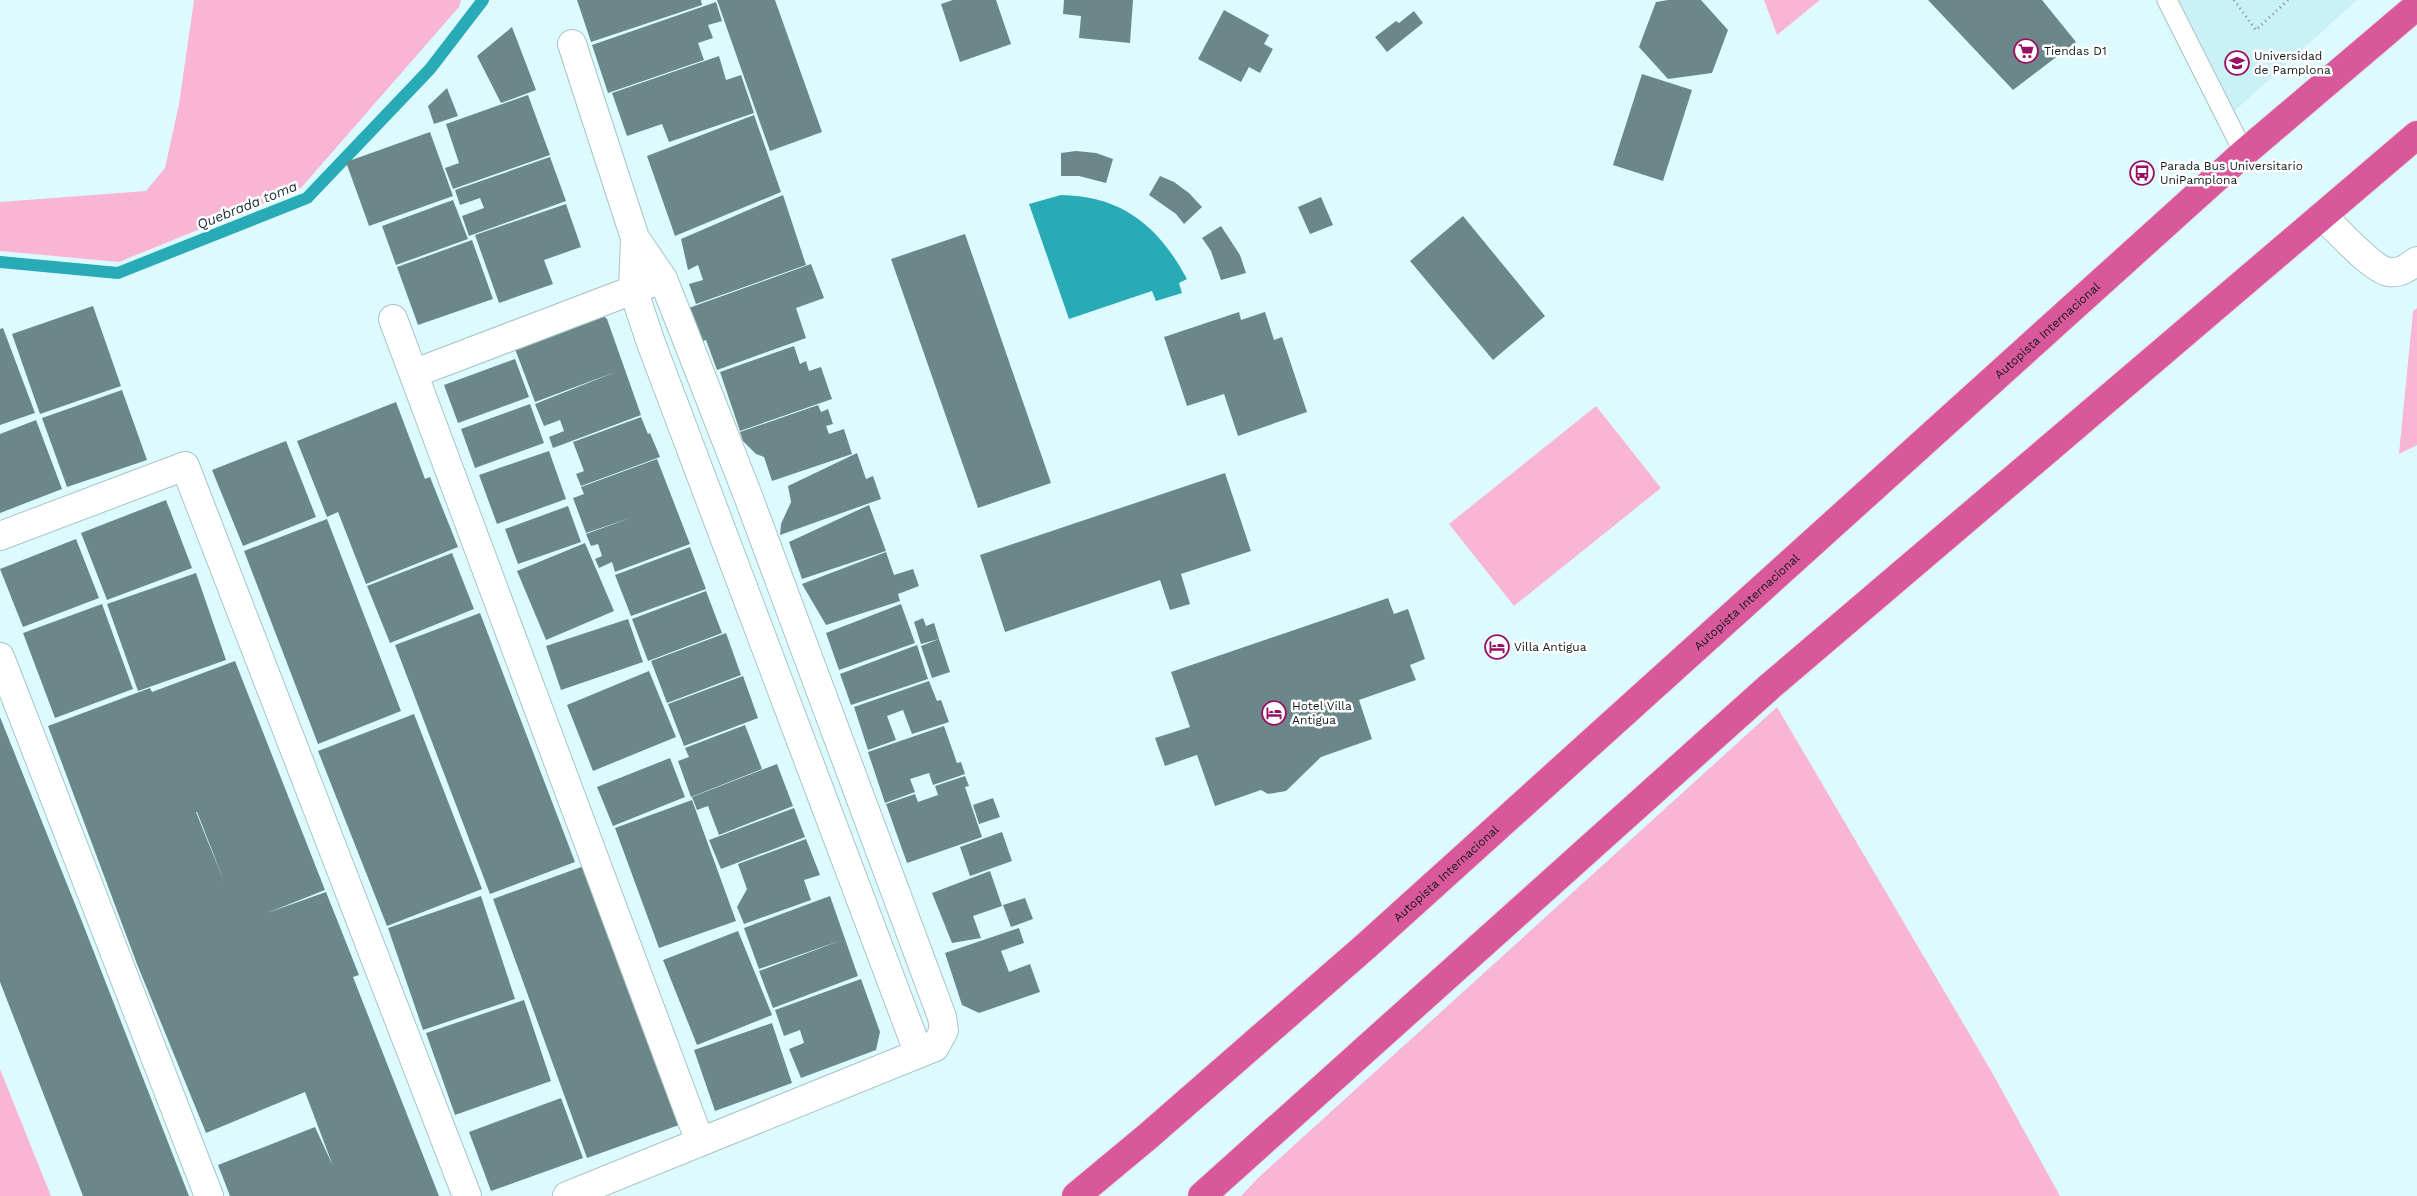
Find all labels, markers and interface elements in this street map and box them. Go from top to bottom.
supermarket icon: Tiendas D1 [2013,38,2039,64]
place label: Tiendas D1 [2044,44,2107,58]
place label: Universidad de Pamplona [2254,49,2331,77]
school or university icon: Universidad de Pamplona [2224,50,2250,76]
place label: Parada Bus Universitario UniPamplona [2160,159,2303,187]
bus stop icon: Parada Bus Universitario UniPamplona [2129,160,2155,186]
water label: Quebrada toma [195,177,300,232]
street label: Autopista Internacional [1992,279,2103,382]
street label: Autopista Internacional [1691,551,1803,653]
hotel icon: Villa Antigua [1484,634,1510,660]
place label: Villa Antigua [1514,640,1587,654]
place label: Hotel Villa Antigua [1292,699,1352,727]
hotel icon: Hotel Villa Antigua [1261,700,1287,726]
street label: Autopista Internacional [1391,822,1502,925]

